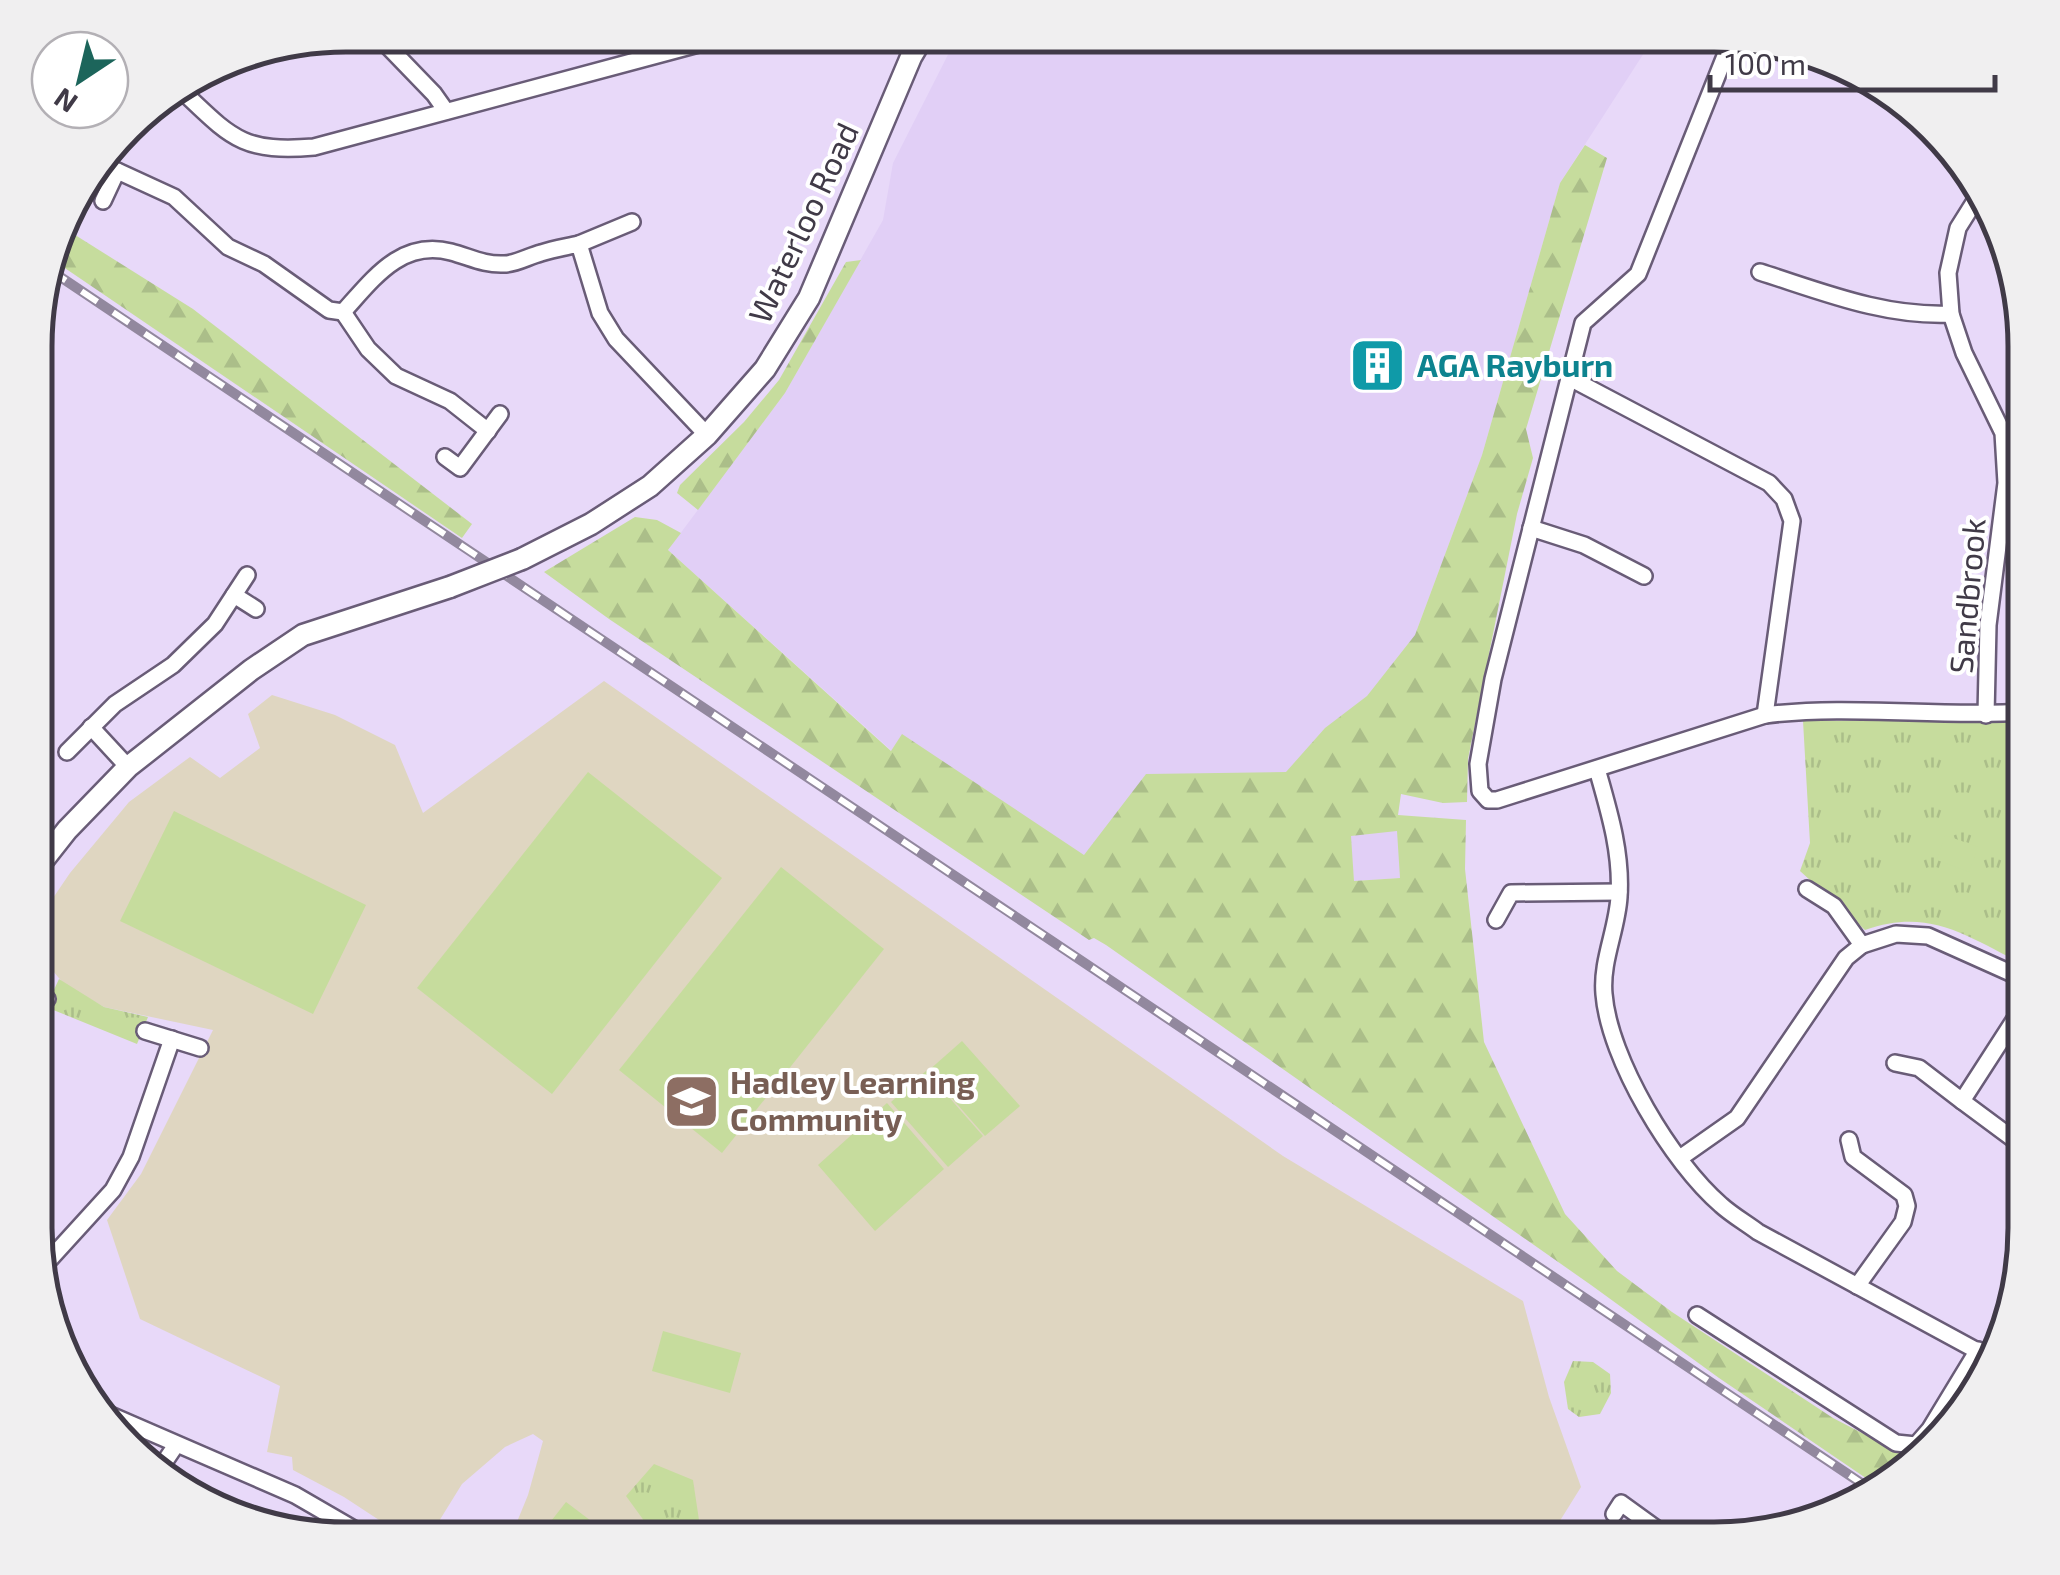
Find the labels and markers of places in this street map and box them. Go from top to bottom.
building icon: AGA Rayburn [1348,336,1408,396]
place label: AGA Rayburn [1417,345,1613,384]
place label: Hadley Learning Community [730,1062,976,1138]
school or university icon: Hadley Learning Community [661,1071,721,1131]

